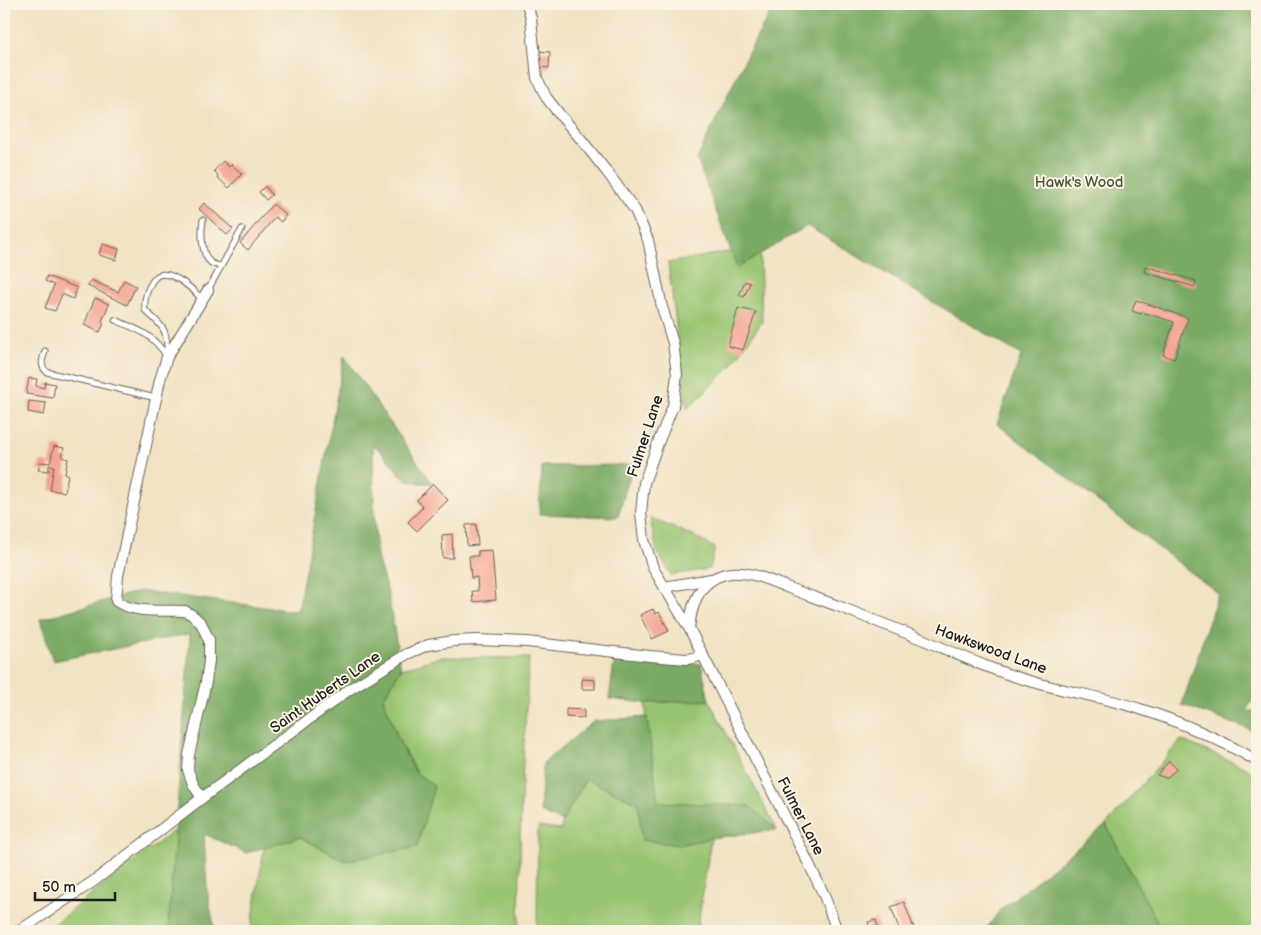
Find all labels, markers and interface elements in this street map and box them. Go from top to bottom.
park label: Hawk's Wood [1035,173,1123,192]
street label: Fulmer Lane [623,393,668,480]
street label: Hawkswood Lane [932,620,1050,679]
street label: Saint Huberts Lane [266,647,384,738]
street label: Fulmer Lane [773,774,828,859]
scale bar [35,870,115,902]
text: 50 m [42,878,76,897]

